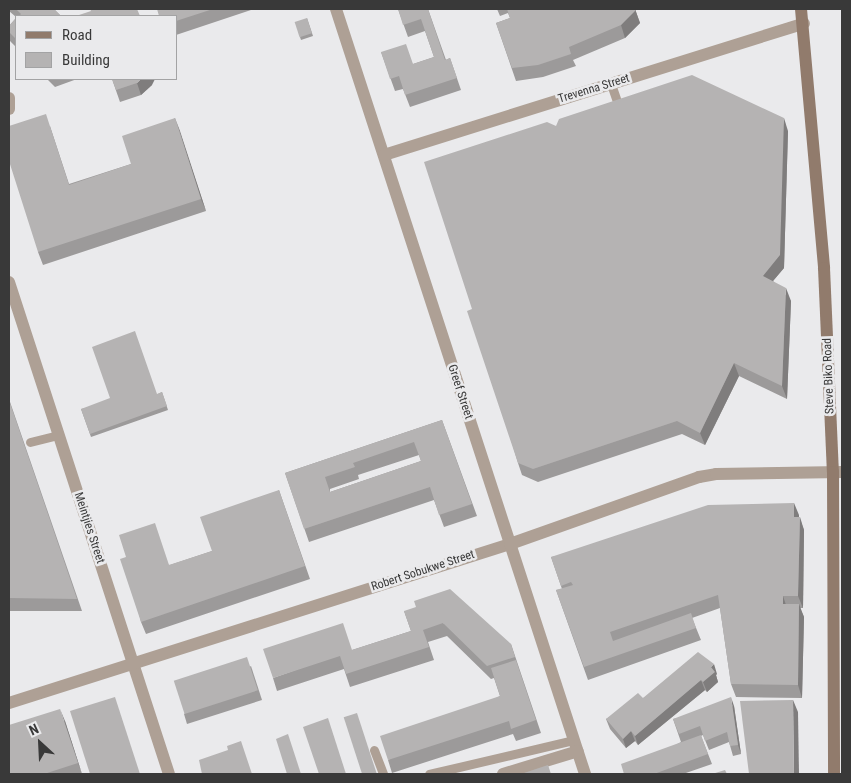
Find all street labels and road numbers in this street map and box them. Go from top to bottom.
street label: Trevenna Street [557,71,631,107]
street label: Steve Biko Road [820,338,838,414]
street label: Greef Street [444,363,476,421]
street label: Meintjies Street [71,490,107,566]
street label: Robert Sobukwe Street [369,547,477,595]

